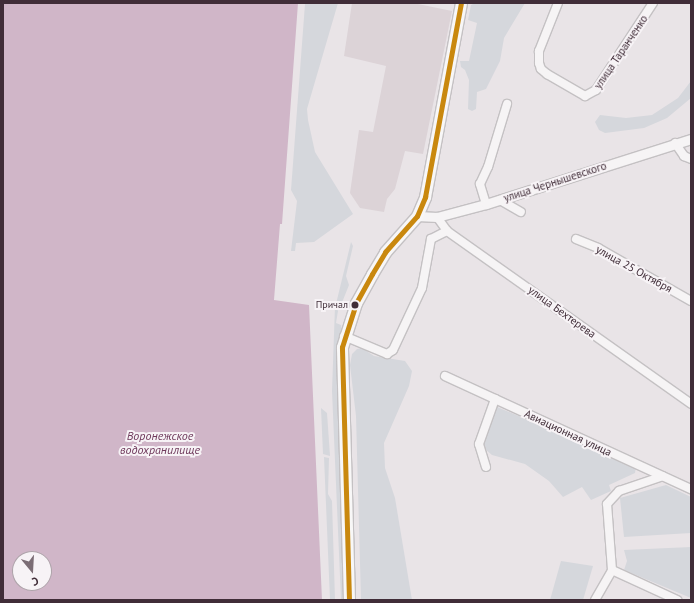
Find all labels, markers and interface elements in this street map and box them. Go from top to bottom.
street label: улица Таранченко [591,12,651,92]
street label: улица Чернышевского [502,159,608,205]
street label: улица 25 Октября [593,243,675,295]
street label: улица Бехтерева [526,283,598,341]
place label: Причал [316,299,348,311]
marker: Причал [350,300,360,310]
street label: Авиационная улица [522,407,614,459]
water label: Воронежское водохранилище [120,429,200,457]
north arrow [12,551,52,591]
text: С [30,574,40,589]

